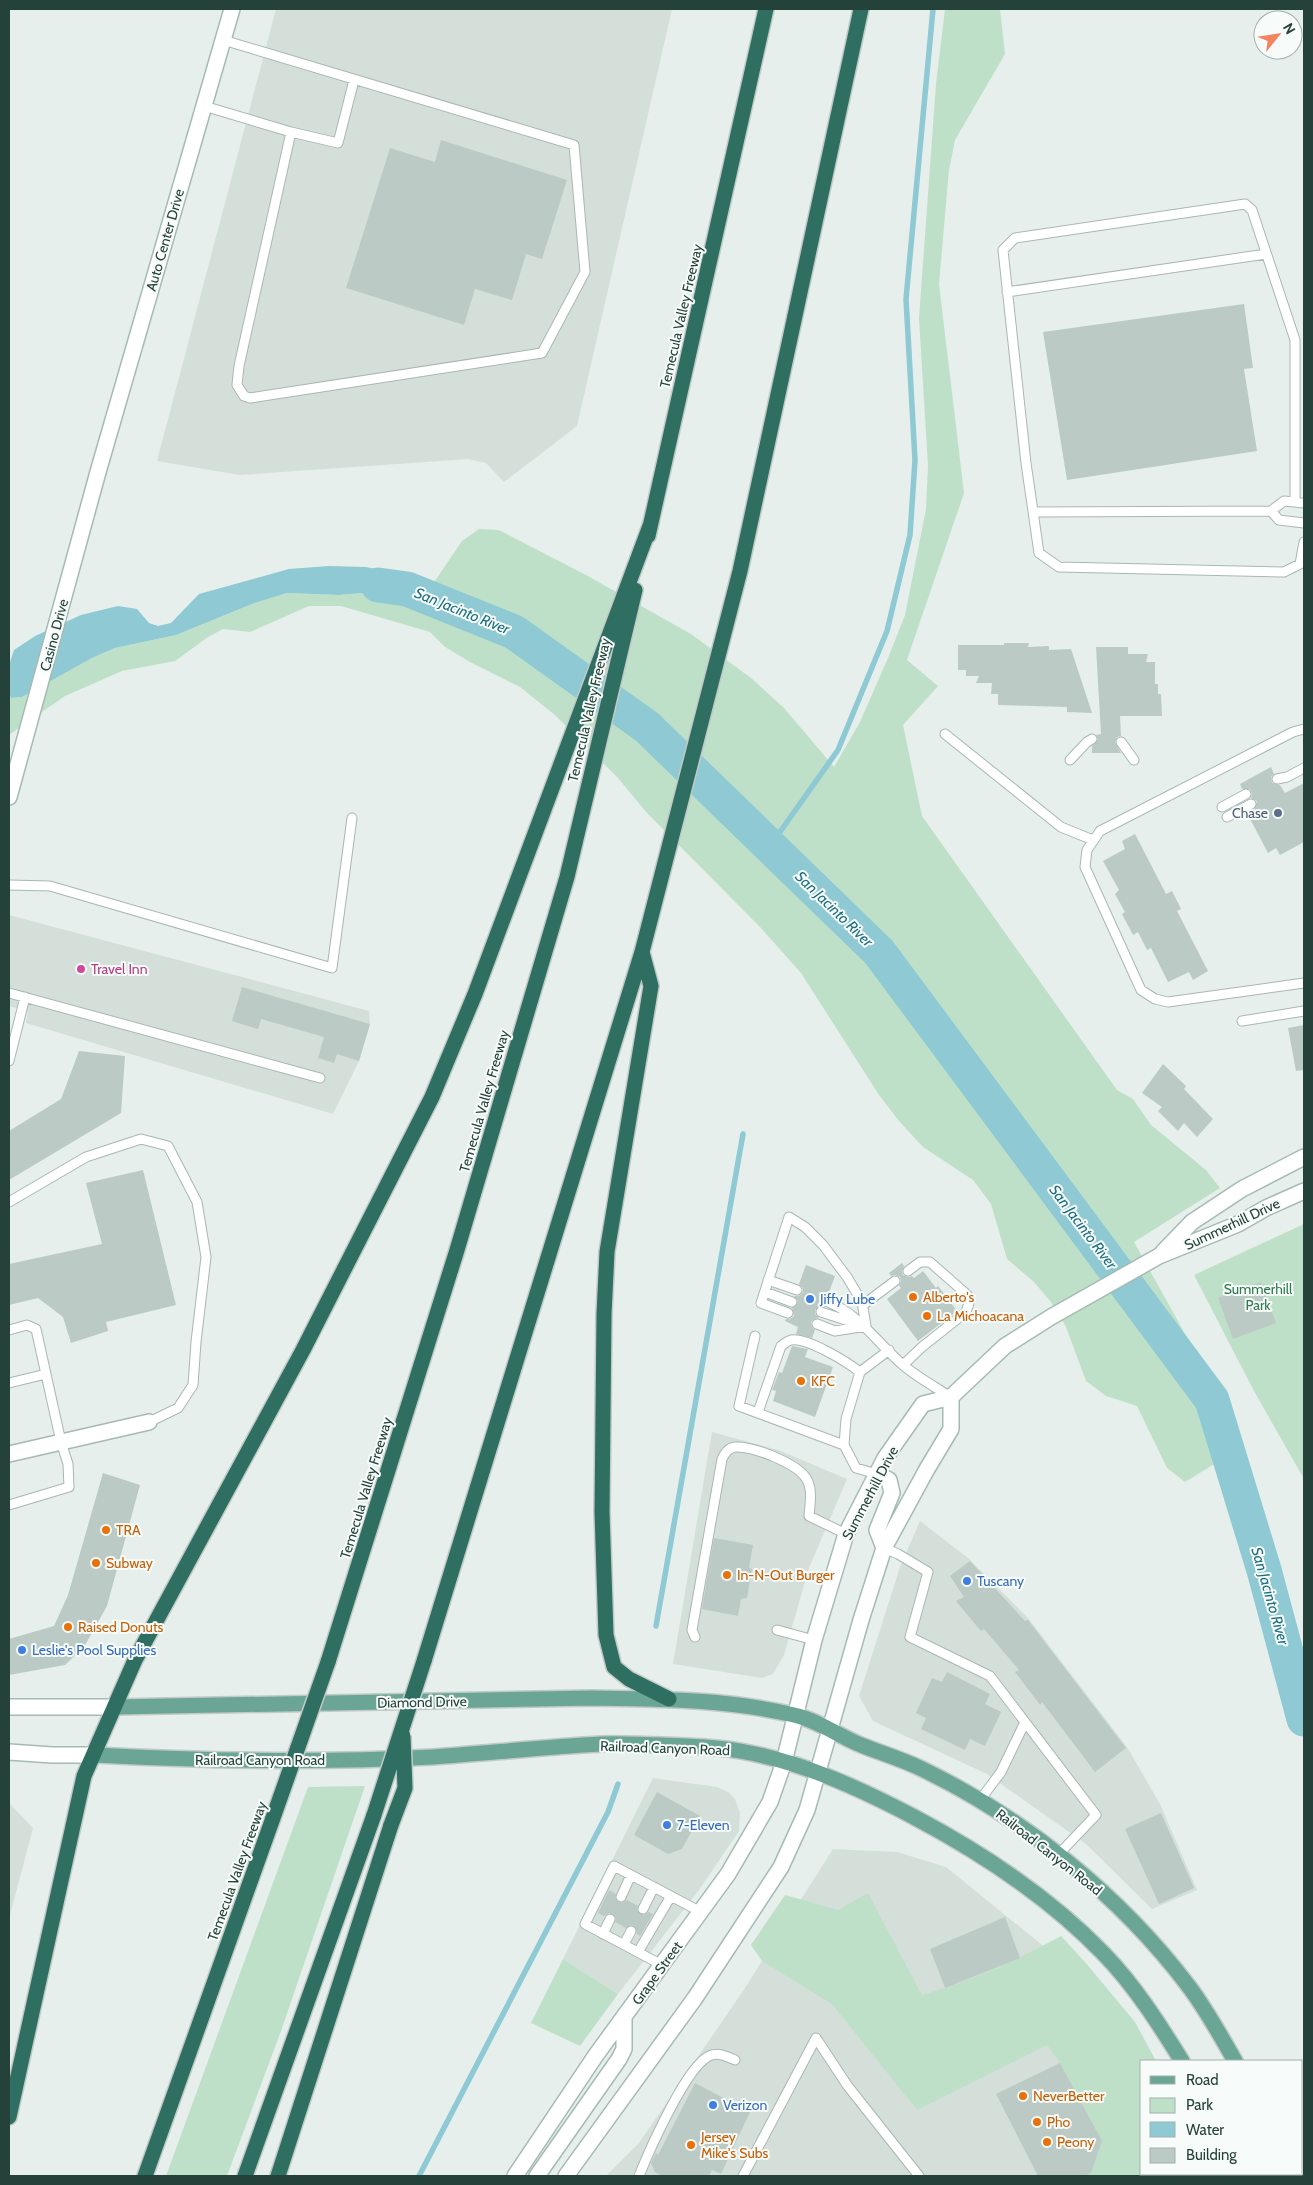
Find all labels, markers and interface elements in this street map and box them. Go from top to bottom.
north arrow [1253,10,1303,60]
text: N [1279,20,1300,37]
street label: Auto Center Drive [142,187,188,293]
street label: Temecula Valley Freeway [656,242,706,390]
water label: San Jacinto River [412,584,513,639]
street label: Casino Drive [36,597,72,673]
street label: Temecula Valley Freeway [564,636,614,784]
place label: Chase [1232,804,1268,822]
marker: Chase [1272,807,1284,819]
water label: San Jacinto River [791,868,877,951]
place label: Travel Inn [91,960,148,978]
marker: Travel Inn [75,963,87,975]
street label: Temecula Valley Freeway [455,1028,513,1174]
water label: San Jacinto River [1045,1181,1121,1274]
street label: Summerhill Drive [1181,1194,1283,1254]
park label: Summerhill Park [1224,1280,1293,1314]
place label: Alberto's [923,1288,975,1306]
place label: Jiffy Lube [819,1290,875,1308]
marker: Alberto's [907,1291,919,1303]
marker: Jiffy Lube [804,1293,816,1305]
place label: La Michoacana [937,1307,1024,1325]
marker: La Michoacana [921,1310,933,1322]
place label: KFC [811,1372,835,1390]
marker: KFC [795,1375,807,1387]
street label: Temecula Valley Freeway [336,1415,396,1561]
street label: Summerhill Drive [838,1443,902,1543]
place label: TRA [116,1521,141,1539]
marker: TRA [100,1524,112,1536]
water label: San Jacinto River [1247,1545,1293,1648]
place label: Subway [106,1554,153,1572]
marker: Subway [90,1557,102,1569]
place label: In-N-Out Burger [737,1566,835,1584]
marker: In-N-Out Burger [721,1569,733,1581]
place label: Tuscany [977,1572,1024,1590]
marker: Tuscany [961,1575,973,1587]
place label: Raised Donuts [78,1618,164,1636]
marker: Raised Donuts [62,1621,74,1633]
place label: Leslie's Pool Supplies [32,1641,156,1659]
marker: Leslie's Pool Supplies [16,1644,28,1656]
street label: Diamond Drive [377,1692,467,1712]
street label: Railroad Canyon Road [600,1737,730,1759]
street label: Railroad Canyon Road [195,1751,325,1769]
street label: Temecula Valley Freeway [203,1799,271,1943]
street label: Railroad Canyon Road [992,1805,1106,1899]
place label: 7-Eleven [677,1816,730,1834]
marker: 7-Eleven [661,1819,673,1831]
street label: Grape Street [628,1937,686,2008]
legend [1140,2060,1303,2175]
text: Road [1186,2071,1219,2089]
place label: NeverBetter [1033,2087,1105,2105]
marker: NeverBetter [1017,2090,1029,2102]
place label: Verizon [723,2096,767,2114]
text: Park [1186,2096,1213,2114]
marker: Verizon [707,2099,719,2111]
place label: Pho [1047,2113,1071,2131]
marker: Pho [1031,2116,1043,2128]
text: Water [1186,2121,1224,2139]
place label: Jersey Mike's Subs [700,2128,769,2162]
place label: Peony [1057,2133,1094,2151]
marker: Peony [1041,2136,1053,2148]
marker: Jersey Mike's Subs [685,2139,697,2151]
text: Building [1186,2146,1237,2164]

